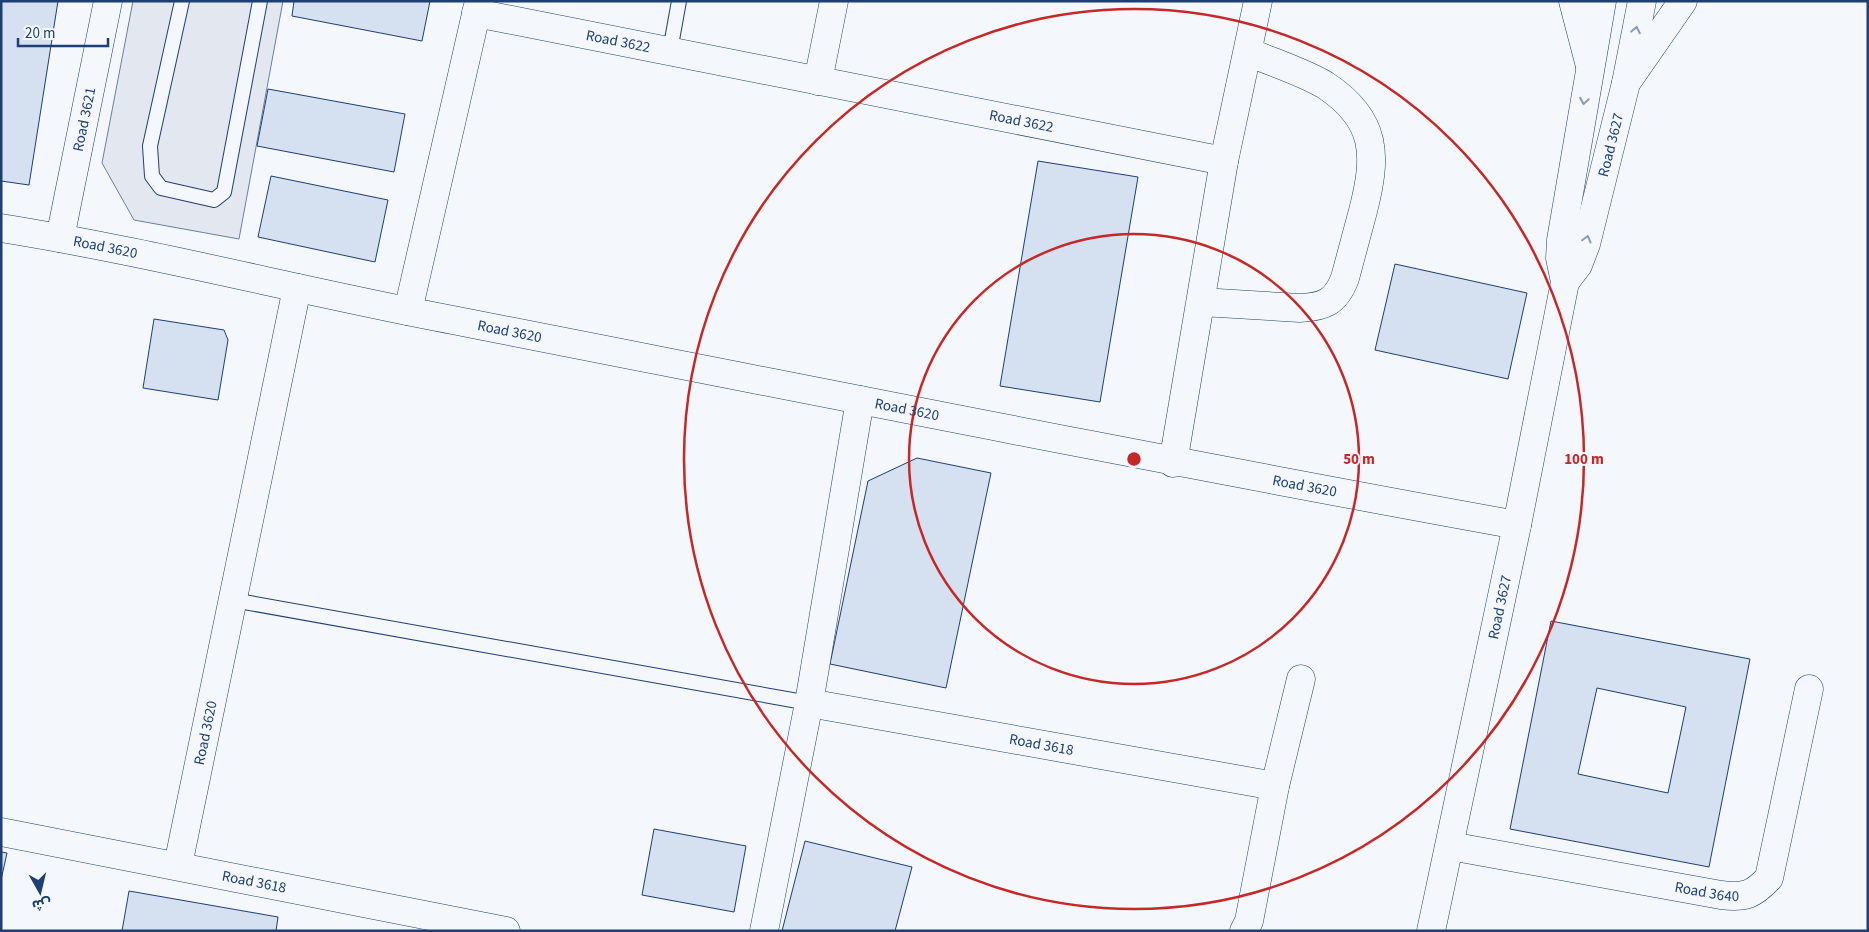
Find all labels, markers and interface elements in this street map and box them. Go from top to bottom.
scale bar [18,15,108,47]
text: 20 m [25,23,55,44]
street label: Road 3622 [584,25,652,58]
one-way arrow [1631,25,1641,34]
street label: Road 3621 [68,86,101,153]
one-way arrow [1579,97,1590,105]
street label: Road 3622 [987,105,1055,138]
street label: Road 3627 [1593,111,1629,179]
street label: Road 3620 [71,231,139,264]
one-way arrow [1581,235,1592,244]
street label: Road 3620 [476,315,543,348]
street label: Road 3620 [873,393,941,426]
text: 50 m [1343,449,1375,470]
text: 100 m [1564,449,1604,470]
centre of rings [1125,450,1143,468]
street label: Road 3620 [1271,470,1339,503]
street label: Road 3627 [1483,573,1517,641]
street label: Road 3620 [189,699,223,767]
street label: Road 3618 [1007,729,1075,761]
street label: Road 3618 [220,866,288,899]
north arrow [15,867,65,917]
street label: Road 3640 [1673,877,1739,907]
text: ش [31,893,53,915]

